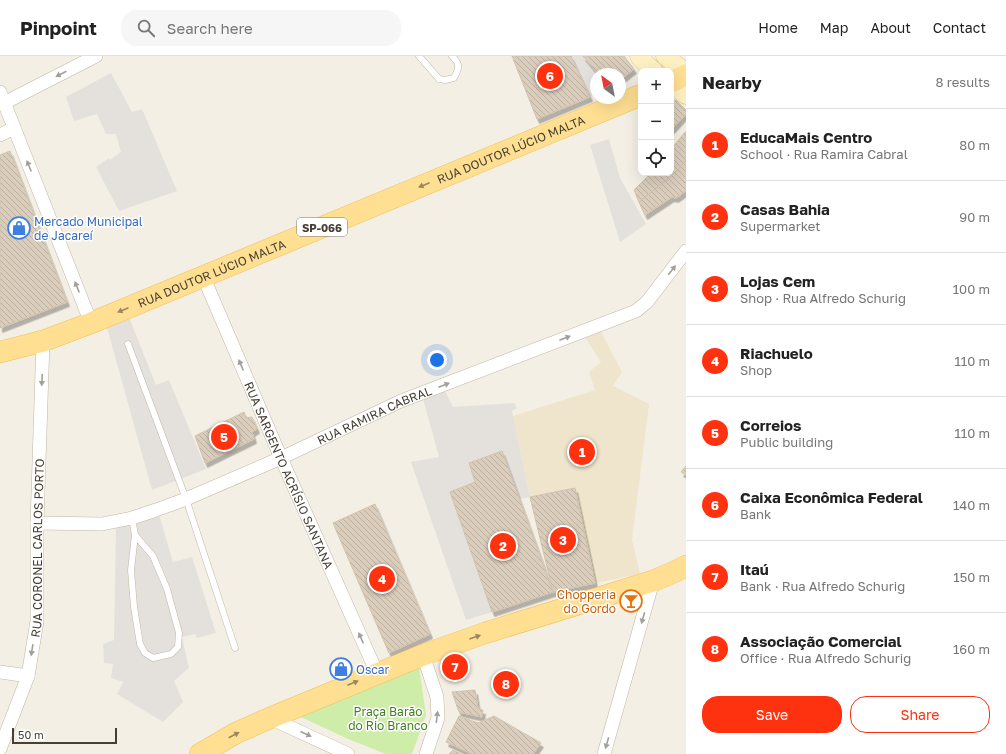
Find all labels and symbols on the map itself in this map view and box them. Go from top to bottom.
pin: 6 [537,61,563,91]
north arrow [590,68,626,104]
one-way arrow [55,70,67,77]
street label: RUA DOUTOR LÚCIO MALTA [435,112,587,186]
one-way arrow [26,161,32,172]
one-way arrow [417,182,429,188]
place label: Mercado Municipal de Jacareí [34,214,143,243]
shop icon: Mercado Municipal de Jacareí [6,215,32,241]
road number: SP-066 [297,218,347,236]
street label: RUA DOUTOR LÚCIO MALTA [135,236,288,310]
one-way arrow [667,265,676,276]
one-way arrow [73,280,79,292]
one-way arrow [117,307,128,313]
one-way arrow [560,334,572,340]
your location [427,350,447,370]
one-way arrow [238,359,244,370]
one-way arrow [39,374,45,387]
street label: RUA SARGENTO ACRÍSIO SANTANA [242,379,337,571]
one-way arrow [439,381,451,387]
street label: RUA RAMIRA CABRAL [314,383,434,447]
pin: 5 [211,422,237,452]
pin: 1 [569,437,595,467]
street label: RUA CORONEL CARLOS PORTO [27,458,47,638]
pin: 3 [550,525,576,555]
pin: 2 [490,531,516,561]
pin: 4 [369,564,395,594]
place label: Chopperia do Gordo [557,587,616,616]
bar icon: Chopperia do Gordo [618,588,644,614]
one-way arrow [640,612,646,624]
one-way arrow [358,632,364,643]
one-way arrow [469,634,481,640]
one-way arrow [29,644,35,656]
pin: 7 [442,652,468,682]
shop icon: Oscar [328,656,354,682]
place label: Oscar [356,662,390,677]
pin: 8 [493,669,519,699]
one-way arrow [348,680,359,686]
park label: Praça Barão do Rio Branco [348,704,428,733]
one-way arrow [434,711,440,723]
scale bar [12,726,117,745]
one-way arrow [228,731,240,738]
one-way arrow [300,731,311,737]
one-way arrow [604,737,610,749]

